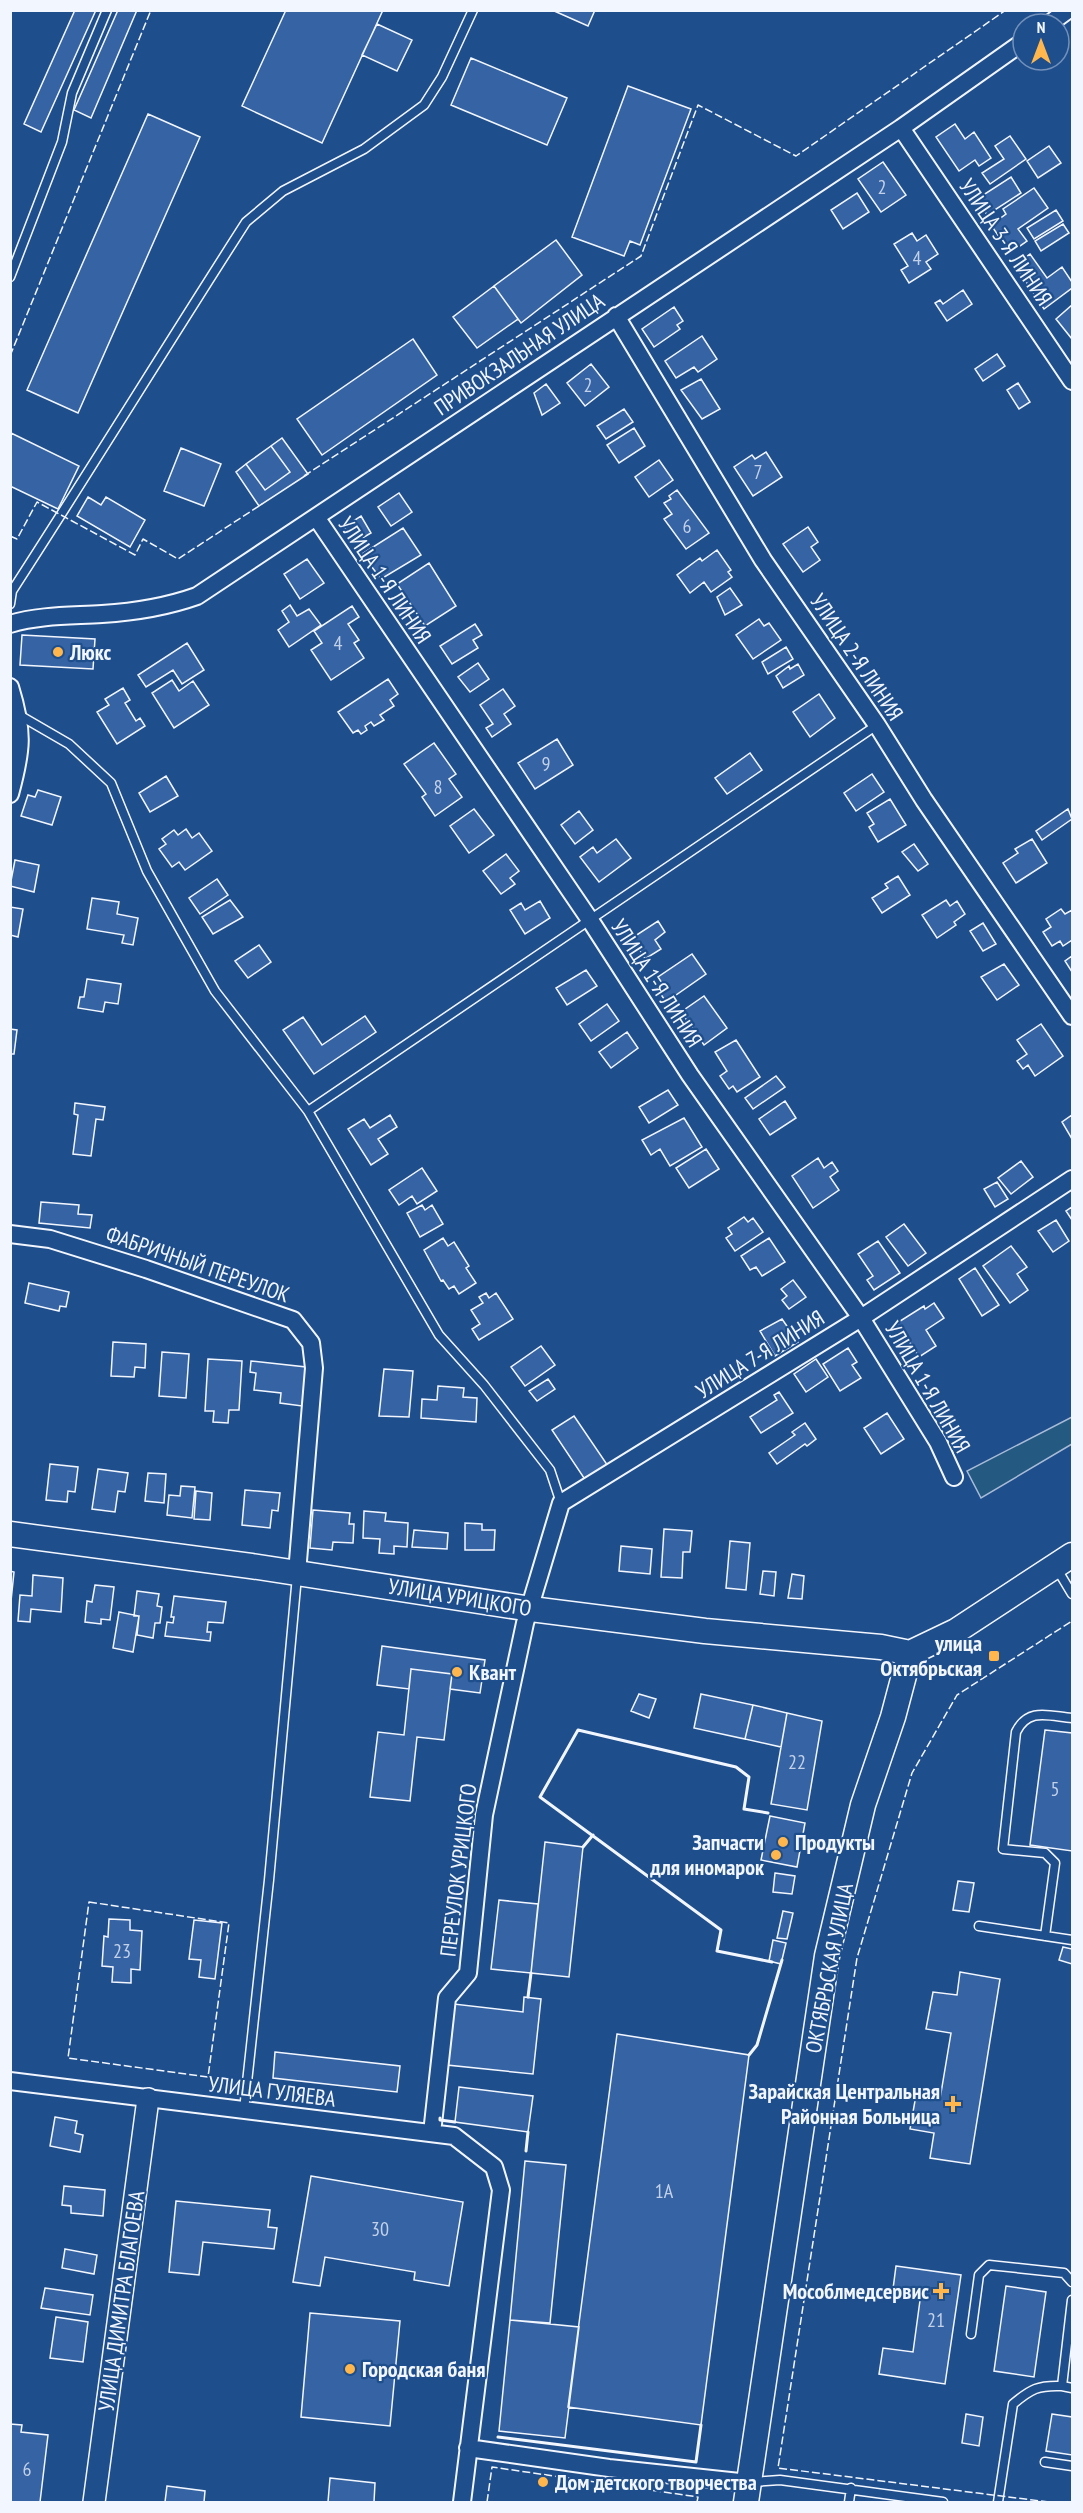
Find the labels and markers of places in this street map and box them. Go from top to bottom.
place label: Люкс [69,638,112,666]
marker: Люкс [51,645,65,659]
place label: улица Октябрьская [880,1629,982,1682]
marker: улица Октябрьская [987,1649,1001,1663]
place label: Квант [469,1658,516,1686]
marker: Квант [450,1665,464,1679]
place label: Запчасти для иномарок [649,1828,765,1881]
place label: Продукты [795,1828,875,1856]
marker: Продукты [776,1835,790,1849]
marker: Запчасти для иномарок [769,1848,783,1862]
place label: Зарайская Центральная Районная Больница [748,2077,940,2130]
marker: Зарайская Центральная Районная Больница [944,2095,962,2113]
place label: Мособлмедсервис [783,2277,929,2305]
marker: Мособлмедсервис [934,2284,948,2298]
place label: Городская баня [362,2355,486,2383]
marker: Городская баня [343,2362,357,2376]
place label: Дом детского творчества [555,2468,757,2496]
marker: Дом детского творчества [536,2475,550,2489]

